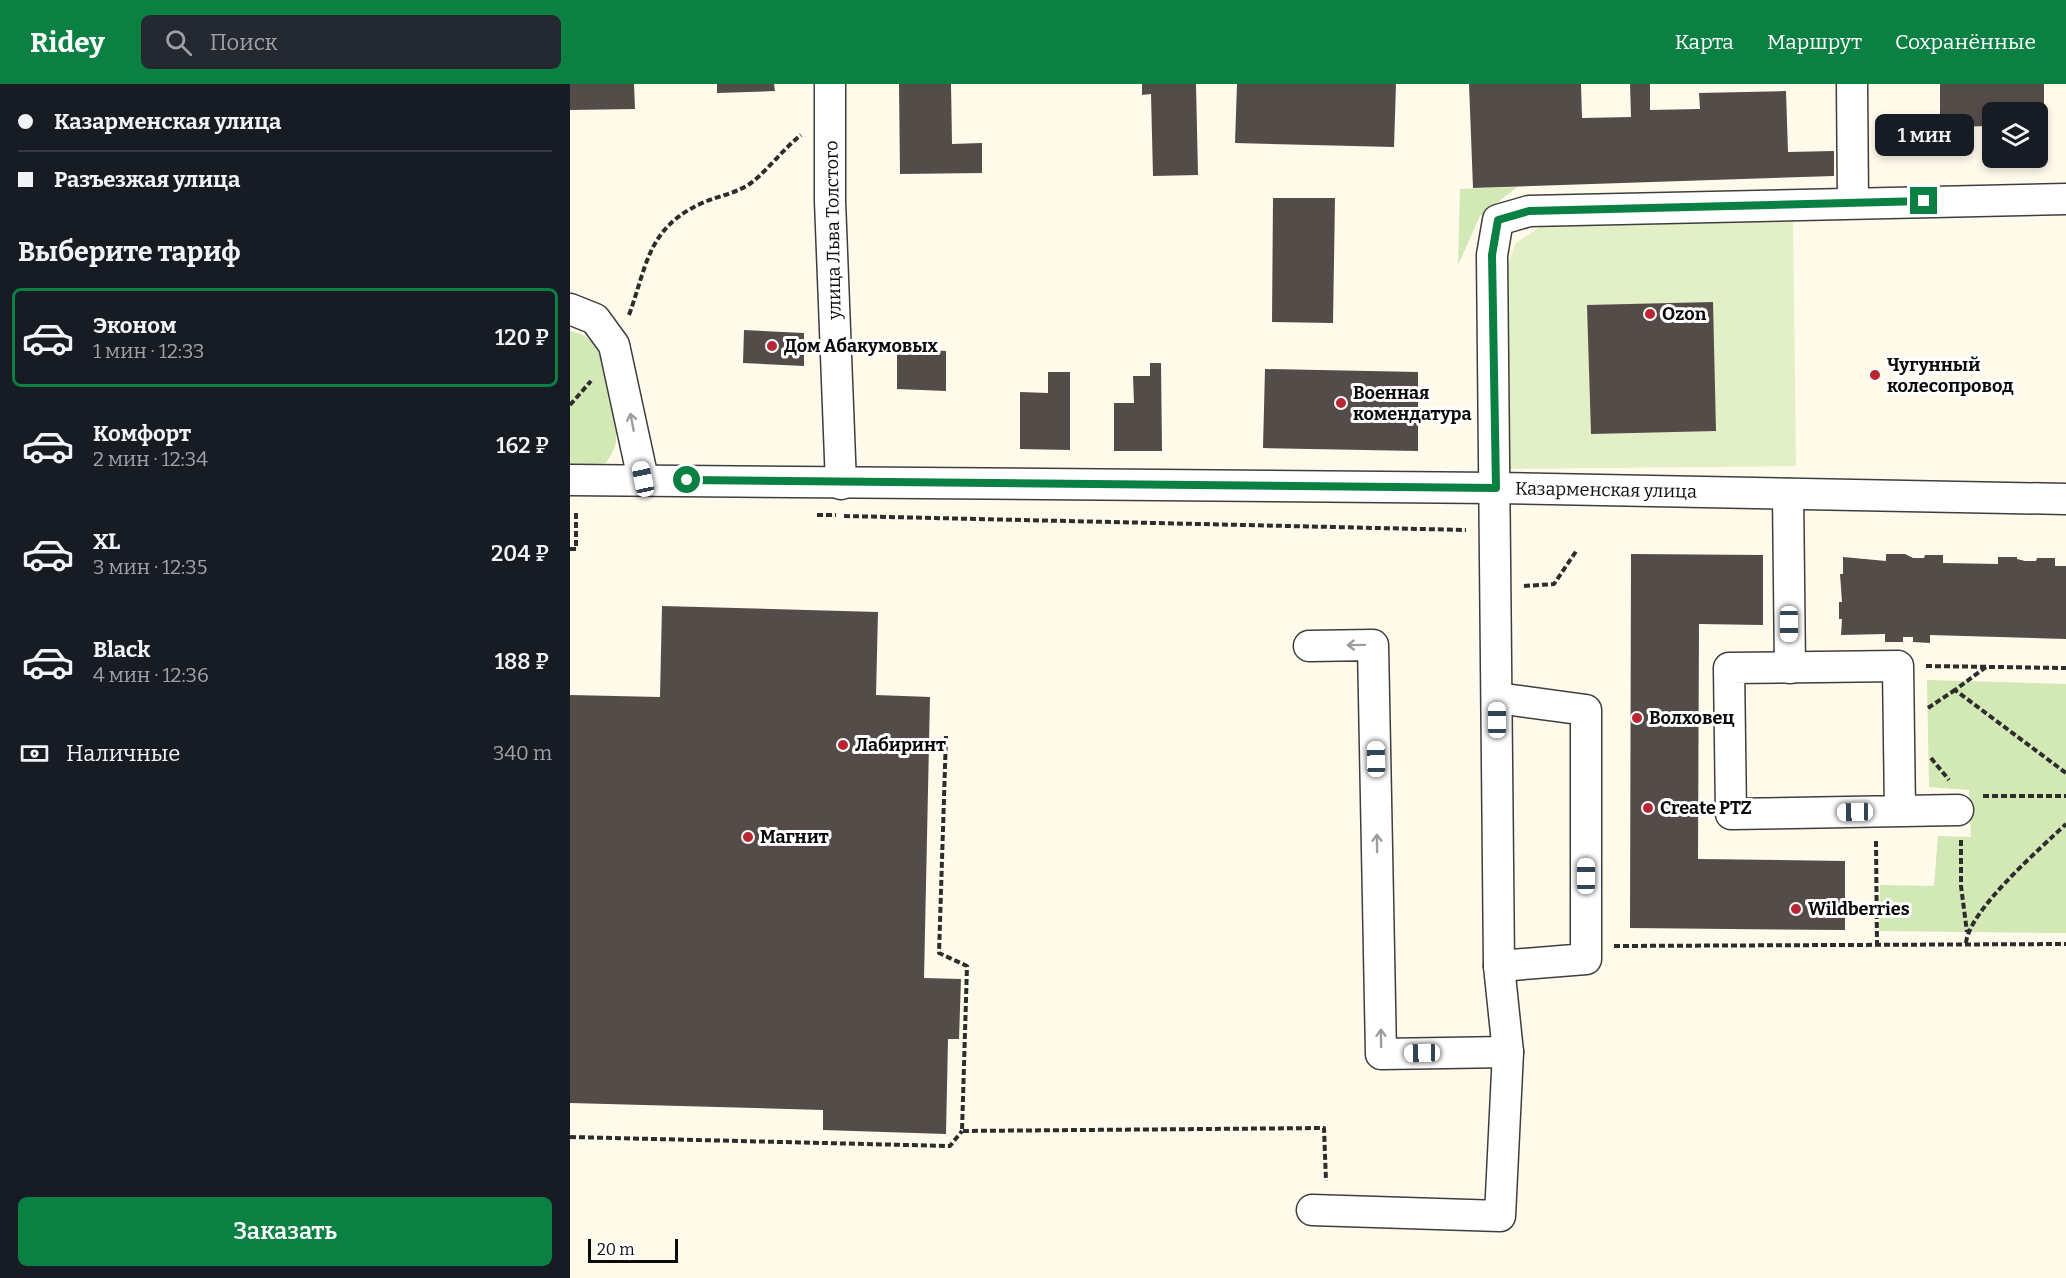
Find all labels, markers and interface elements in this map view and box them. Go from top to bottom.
search box [141,15,561,69]
text: Ridey [30,26,105,59]
icon: search [162,26,195,59]
text: Поиск [210,29,278,56]
text: Карта [1675,29,1734,55]
text: Маршрут [1767,29,1862,55]
text: Сохранённые [1895,29,2036,55]
map controls [1982,102,2048,168]
button: layers [1982,102,2048,168]
text: Казарменская улица [54,108,281,135]
callout: 1 мин [1874,114,1974,156]
text: 1 мин [1898,123,1951,147]
street label: улица Льва Толстого [820,140,846,321]
text: Разъезжая улица [54,166,240,193]
route end [1910,187,1937,214]
text: Выберите тариф [18,236,241,268]
place label: Ozon [1662,303,1707,325]
marker: Ozon [1643,307,1657,321]
icon: car [21,311,75,365]
text: Эконом [93,312,176,339]
text: 120 ₽ [495,324,549,351]
place label: Дом Абакумовых [784,335,938,357]
text: 1 мин · 12:33 [93,339,205,363]
marker: Дом Абакумовых [765,339,779,353]
place label: Чугунный колесопровод [1887,354,2014,397]
marker: Чугунный колесопровод [1868,368,1882,382]
place label: Военная комендатура [1353,382,1472,425]
marker: Военная комендатура [1334,396,1348,410]
one-way arrow [626,413,637,432]
icon: car [21,419,75,473]
text: Комфорт [93,420,191,447]
text: 162 ₽ [496,432,549,459]
text: 2 мин · 12:34 [93,447,208,471]
car [630,460,656,498]
route start [673,466,700,493]
street label: Казарменская улица [1515,477,1697,503]
icon: car [21,527,75,581]
text: XL [93,528,120,555]
text: 204 ₽ [491,540,549,567]
text: 3 мин · 12:35 [93,555,207,579]
car [1780,606,1798,642]
icon: car [21,635,75,689]
text: Black [93,636,150,663]
one-way arrow [1346,639,1366,651]
text: 188 ₽ [495,648,549,675]
text: 4 мин · 12:36 [93,663,209,687]
car [1488,702,1506,738]
place label: Волховец [1649,707,1735,729]
marker: Волховец [1630,711,1644,725]
place label: Лабиринт [855,734,946,756]
icon: cash [18,737,51,770]
marker: Лабиринт [836,738,850,752]
text: Наличные [66,740,180,767]
text: 340 m [493,741,552,765]
car [1367,741,1385,777]
place label: Create PTZ [1660,797,1752,819]
marker: Create PTZ [1641,801,1655,815]
car [1837,803,1873,821]
place label: Магнит [760,826,829,848]
marker: Магнит [741,830,755,844]
one-way arrow [1371,834,1383,854]
car [1577,858,1595,894]
place label: Wildberries [1808,898,1910,920]
marker: Wildberries [1789,902,1803,916]
one-way arrow [1375,1029,1387,1049]
car [1404,1044,1440,1062]
button: Заказать [18,1197,552,1266]
scale bar [588,1236,678,1264]
text: 20 m [597,1240,634,1259]

